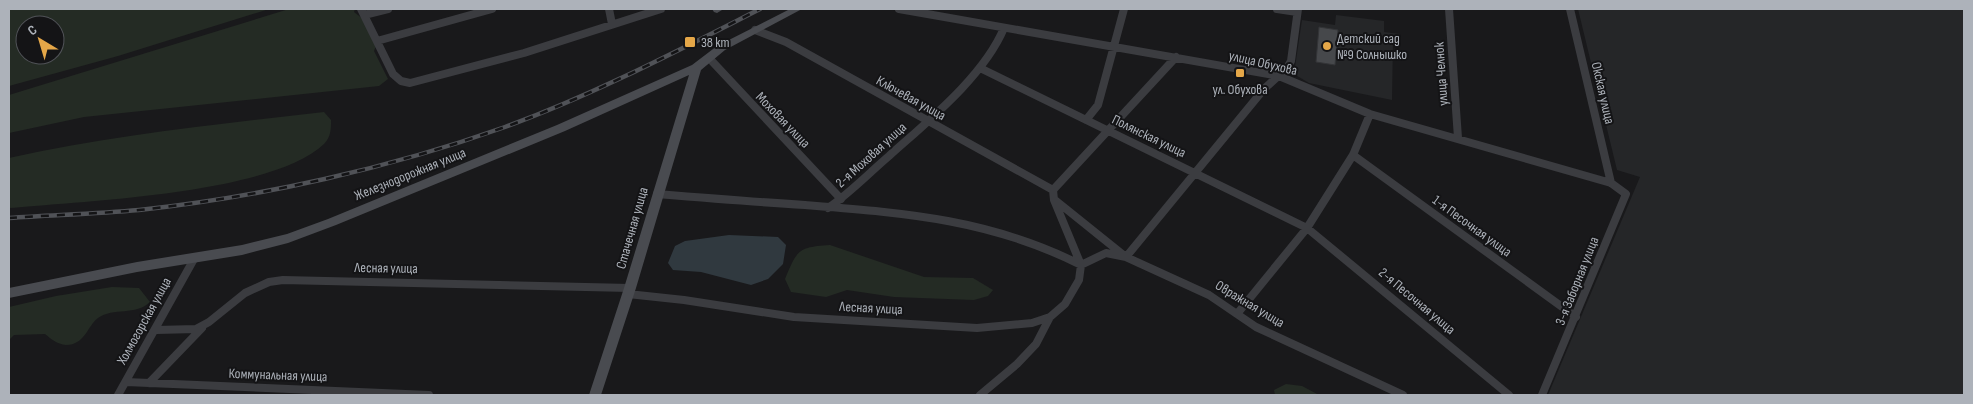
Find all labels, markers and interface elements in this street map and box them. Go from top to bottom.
north arrow [15,15,65,65]
text: С [24,21,40,39]
place label: Детский сад №9 Солнышко [1337,30,1407,63]
place label: 38 km [701,34,730,51]
marker: 38 km [683,35,697,49]
marker: Детский сад №9 Солнышко [1321,40,1333,52]
street label: улица Челнок [1430,41,1452,106]
street label: улица Обухова [1227,47,1299,79]
street label: Окская улица [1588,60,1618,126]
marker: ул. Обухова [1234,67,1246,79]
street label: Ключевая улица [873,72,949,124]
place label: ул. Обухова [1212,81,1268,98]
street label: Моховая улица [752,89,814,151]
street label: Полянская улица [1109,111,1189,161]
street label: 2-я Моховая улица [832,119,910,191]
street label: Железнодорожная улица [352,144,468,204]
street label: Стачечная улица [612,185,652,271]
street label: 1-я Песочная улица [1429,192,1515,260]
street label: 3-я Заборная улица [1552,234,1602,328]
street label: Лесная улица [353,259,418,277]
street label: 2-я Песочная улица [1375,264,1459,338]
street label: Холмогорская улица [113,274,175,368]
street label: Овражная улица [1212,277,1288,331]
street label: Лесная улица [838,298,903,318]
street label: Коммунальная улица [228,365,328,385]

